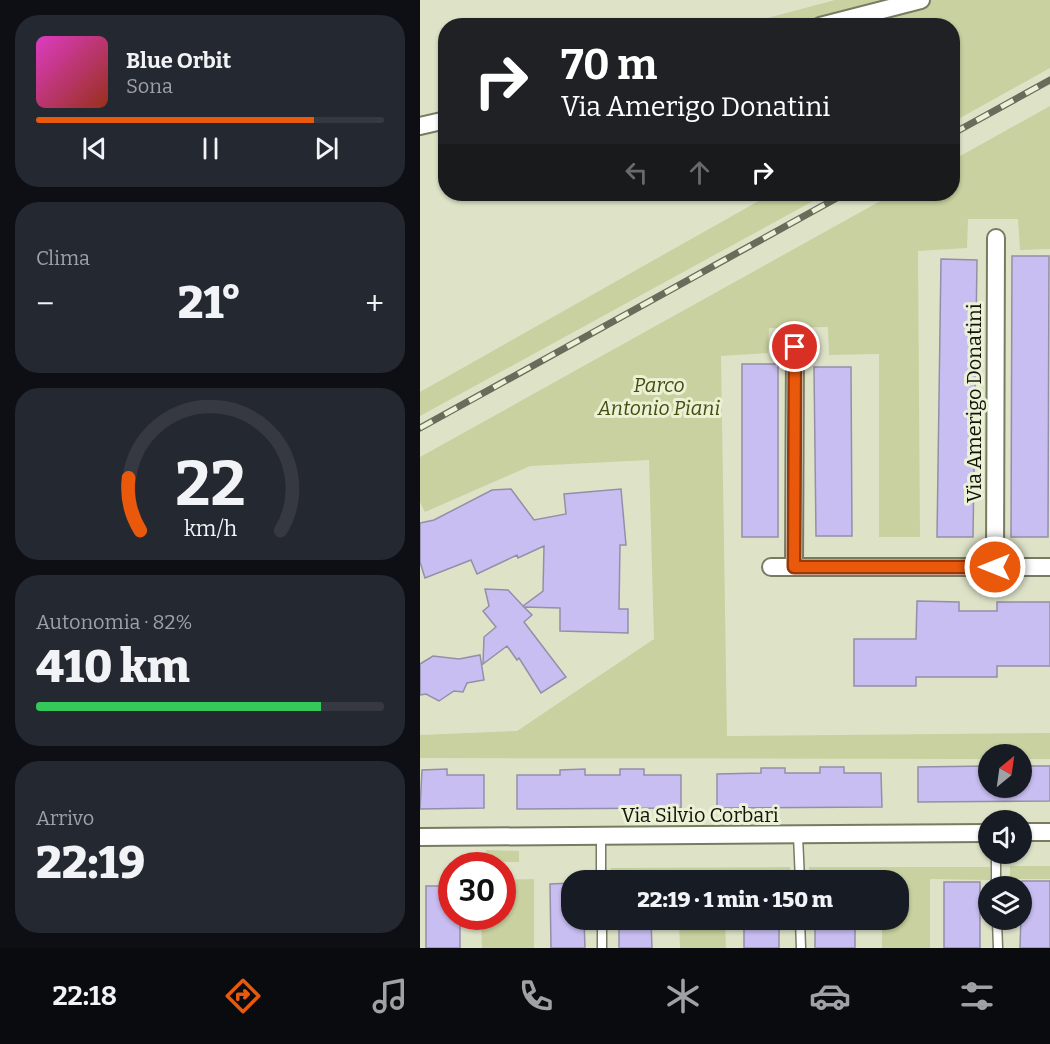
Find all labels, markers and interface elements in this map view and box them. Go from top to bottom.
text: 70 m [561,40,657,90]
icon: right [462,42,540,120]
text: Blue Orbit [126,47,231,74]
text: Sona [126,74,173,98]
text: Via Amerigo Donatini [561,91,830,123]
icon: previous [78,132,111,165]
icon: pause [194,132,227,165]
icon: next [310,132,343,165]
icon: left [620,156,653,189]
icon: ahead [683,156,716,189]
icon: right [746,156,779,189]
text: Clima [36,246,90,270]
text: 21° [178,276,242,330]
text: − [36,284,54,324]
text: + [365,284,384,324]
street label: Via Amerigo Donatini [962,303,986,503]
pin [769,321,820,372]
icon: arrive [778,330,811,363]
park label: Parco Antonio Piani [597,373,720,420]
text: 22 [175,447,245,522]
text: km/h [183,516,237,542]
position arrow [963,535,1027,599]
text: Autonomia · 82% [36,610,192,634]
text: 410 km [36,640,190,694]
north arrow [978,744,1032,798]
map controls [978,744,1032,930]
street label: Via Silvio Corbari [621,803,779,827]
text: Arrivo [36,806,94,830]
button: sound [978,810,1032,864]
text: 22:19 [36,836,145,890]
speed limit sign: 30 [438,852,516,930]
button: layers [978,876,1032,930]
text: 22:19 · 1 min · 150 m [637,886,833,913]
icon: directions [222,975,264,1017]
icon: music [369,975,411,1017]
icon: phone [515,975,557,1017]
icon: climate [662,975,704,1017]
icon: car [809,975,851,1017]
icon: filters [956,975,998,1017]
text: 22:18 [52,980,117,1012]

